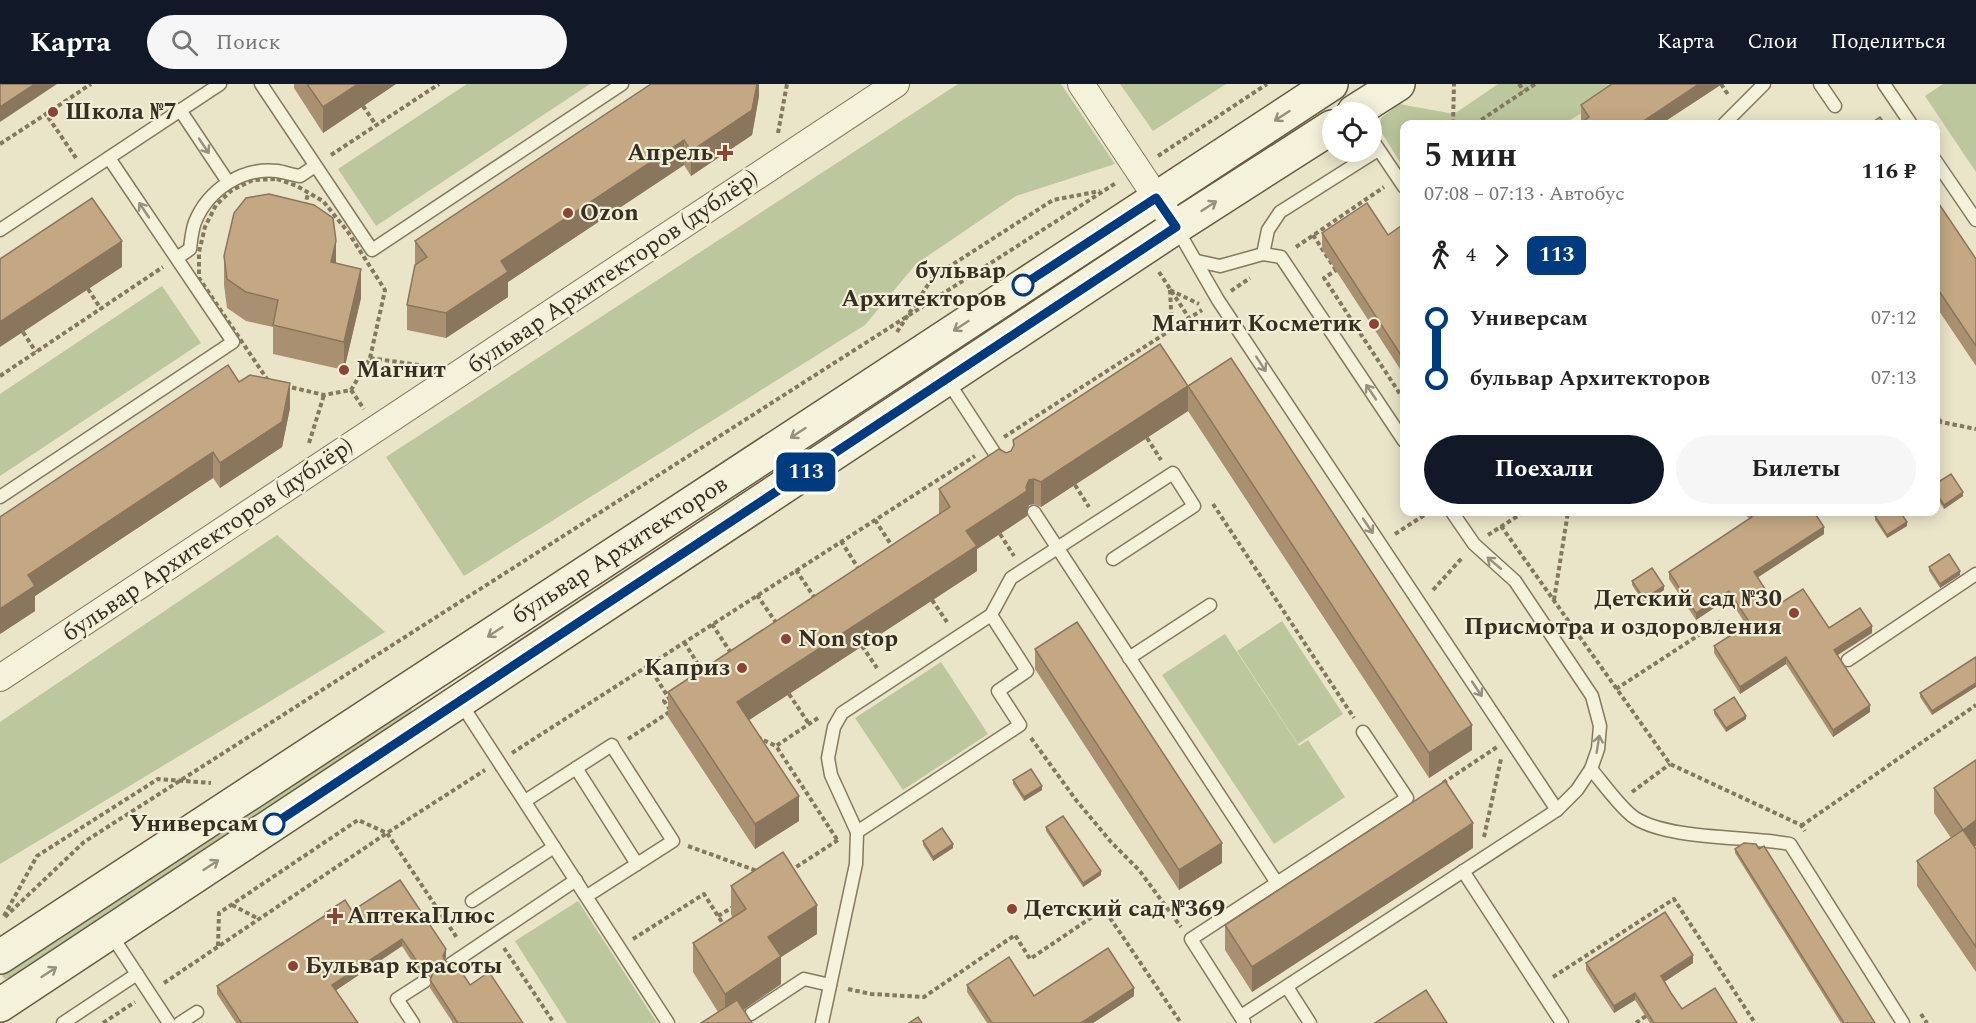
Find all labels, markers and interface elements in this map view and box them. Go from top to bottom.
search box [147,15,567,69]
text: Карта [30,21,111,64]
icon: search [168,26,201,59]
text: Поиск [216,26,281,59]
text: Карта [1657,26,1714,58]
text: Слои [1747,26,1798,58]
text: Поделиться [1831,26,1946,58]
place label: Школа №7 [65,94,177,130]
map controls [1322,102,1382,162]
button: locate [1322,102,1382,162]
marker: Школа №7 [46,105,60,119]
one-way arrow [1275,110,1291,122]
text: 5 мин [1424,131,1517,181]
place label: Апрель [627,135,713,171]
one-way arrow [198,137,210,154]
marker: Апрель [718,146,732,160]
text: 116 ₽ [1861,155,1916,188]
street label: бульвар Архитекторов (дублёр) [460,161,766,383]
text: 07:08 – 07:13 · Автобус [1424,179,1625,209]
place label: Ozon [580,195,639,231]
one-way arrow [1200,200,1217,212]
one-way arrow [138,202,150,218]
marker: Ozon [561,206,575,220]
icon: walk [1424,239,1457,272]
icon: forward [1485,239,1518,272]
text: 113 [1539,239,1574,271]
text: 4 [1466,240,1476,270]
place label: бульвар Архитекторов [841,253,1006,317]
marker: бульвар Архитекторов [1012,274,1034,296]
text: Универсам [1470,302,1588,335]
text: 07:12 [1871,303,1916,333]
place label: Магнит Косметик [1151,306,1363,342]
marker: Магнит Косметик [1367,317,1381,331]
one-way arrow [953,320,970,332]
place label: Магнит [356,352,446,388]
one-way arrow [1255,355,1267,372]
text: бульвар Архитекторов [1470,362,1710,395]
marker: Магнит [337,363,351,377]
text: 07:13 [1871,363,1916,393]
one-way arrow [1365,384,1377,401]
one-way arrow [790,427,807,439]
street label: бульвар Архитекторов (дублёр) [55,429,361,651]
button: Поехали [1424,435,1664,504]
button: Билеты [1676,435,1916,504]
line badge: 113 [772,452,840,492]
text: 113 [788,456,824,488]
street label: бульвар Архитекторов [505,467,735,633]
one-way arrow [1362,518,1375,535]
one-way arrow [1487,556,1502,570]
place label: Детский сад №30 Присмотра и оздоровления [1464,581,1782,645]
marker: Детский сад №30 Присмотра и оздоровления [1787,606,1801,620]
place label: Non stop [798,621,898,657]
one-way arrow [486,626,503,639]
marker: Non stop [779,632,793,646]
place label: Каприз [644,650,730,686]
marker: Каприз [735,661,749,675]
one-way arrow [1470,680,1483,697]
one-way arrow [1592,735,1603,755]
place label: Универсам [129,806,258,842]
marker: Универсам [263,813,285,835]
one-way arrow [203,859,219,871]
place label: Детский сад №369 [1024,891,1225,927]
place label: АптекаПлюс [347,898,495,934]
marker: Детский сад №369 [1005,902,1019,916]
marker: АптекаПлюс [328,909,342,923]
place label: Бульвар красоты [305,948,503,984]
marker: Бульвар красоты [286,959,300,973]
one-way arrow [40,966,57,978]

